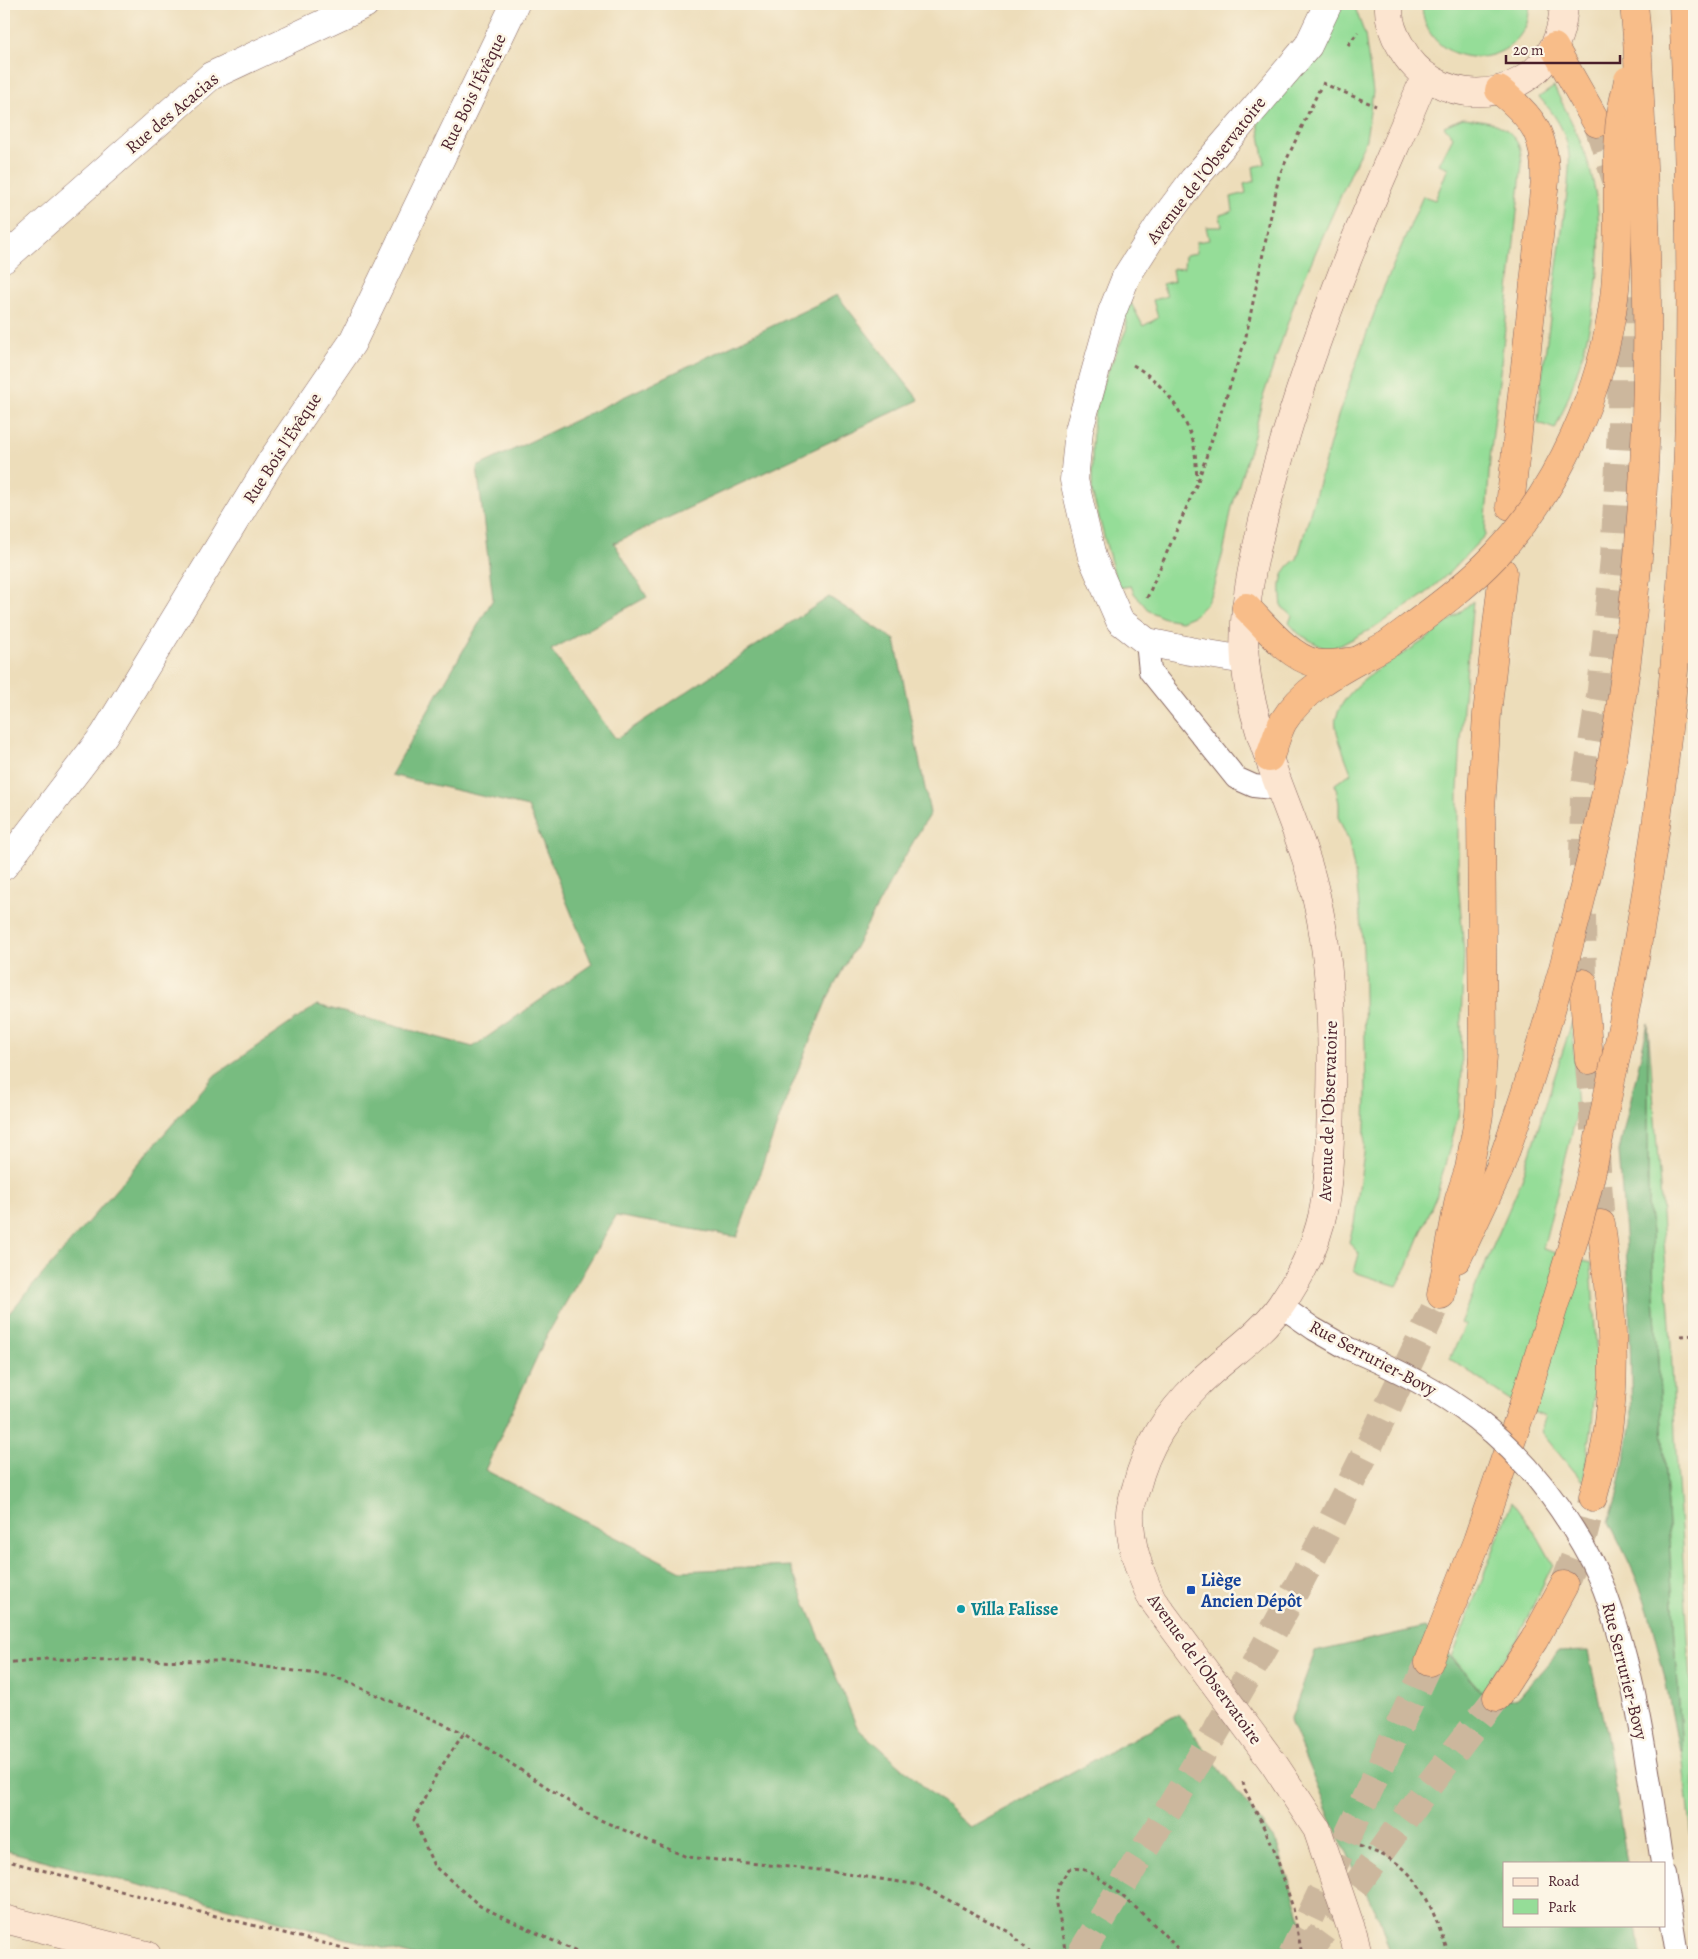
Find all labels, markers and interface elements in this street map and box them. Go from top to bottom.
street label: Rue Bois l'Évêque [434,29,512,155]
scale bar [1506,32,1619,64]
text: 20 m [1513,40,1544,60]
street label: Rue des Acacias [120,67,224,159]
street label: Avenue de l'Observatoire [1140,91,1271,249]
street label: Rue Bois l'Évêque [237,388,327,508]
street label: Avenue de l'Observatoire [1313,1020,1343,1203]
street label: Rue Serrurier-Bovy [1305,1314,1442,1402]
place label: Liège Ancien Dépôt [1200,1568,1302,1613]
marker: Liège Ancien Dépôt [1185,1584,1197,1596]
street label: Avenue de l'Observatoire [1142,1588,1268,1749]
place label: Villa Falisse [970,1597,1058,1621]
street label: Rue Serrurier-Bovy [1596,1600,1654,1743]
marker: Villa Falisse [955,1603,967,1615]
legend [1503,1862,1666,1926]
text: Road [1548,1871,1580,1891]
text: Park [1548,1897,1577,1917]

